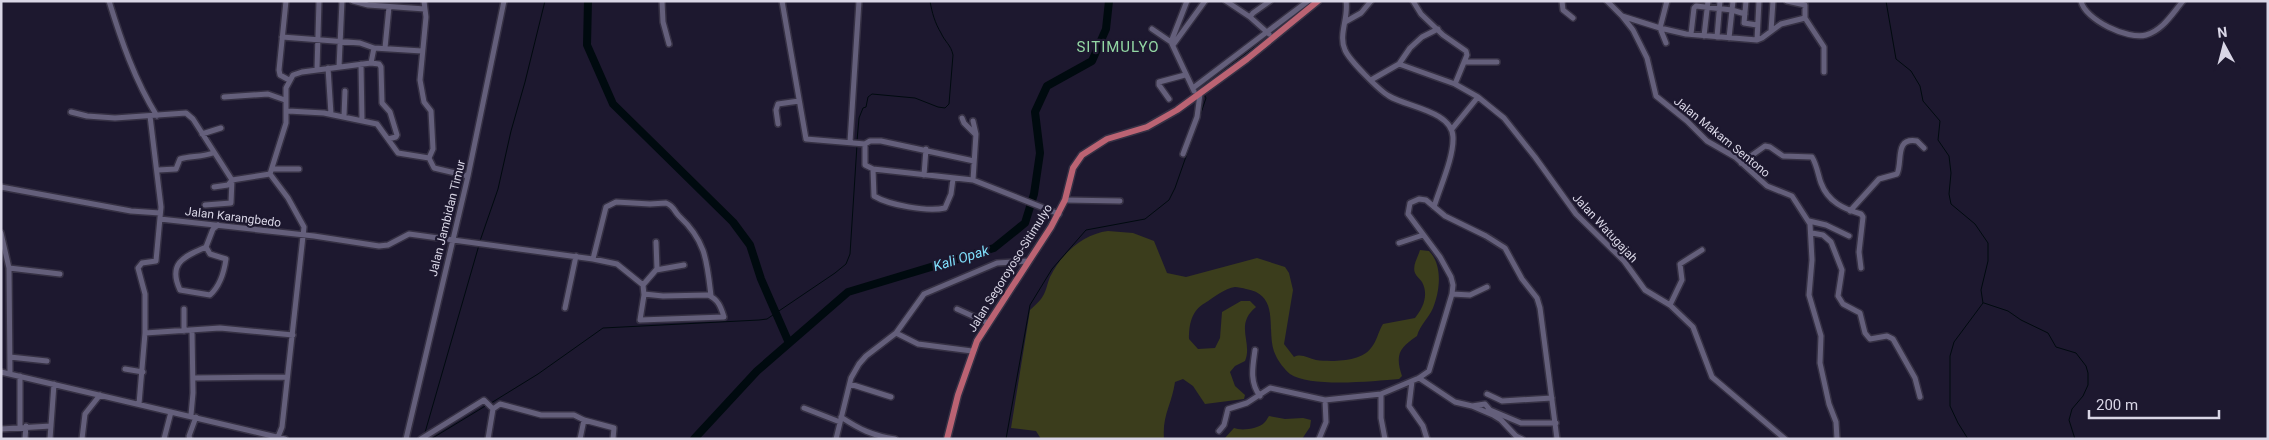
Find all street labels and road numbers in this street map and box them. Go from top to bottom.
street label: Jalan Makam Sentono [1671,94,1773,180]
street label: Jalan Jambidan Timur [426,158,468,278]
street label: Jalan Watugajah [1570,191,1640,265]
street label: Jalan Segoroyoso-Sitimulyo [965,201,1055,335]
street label: Jalan Karangbedo [184,204,282,230]

